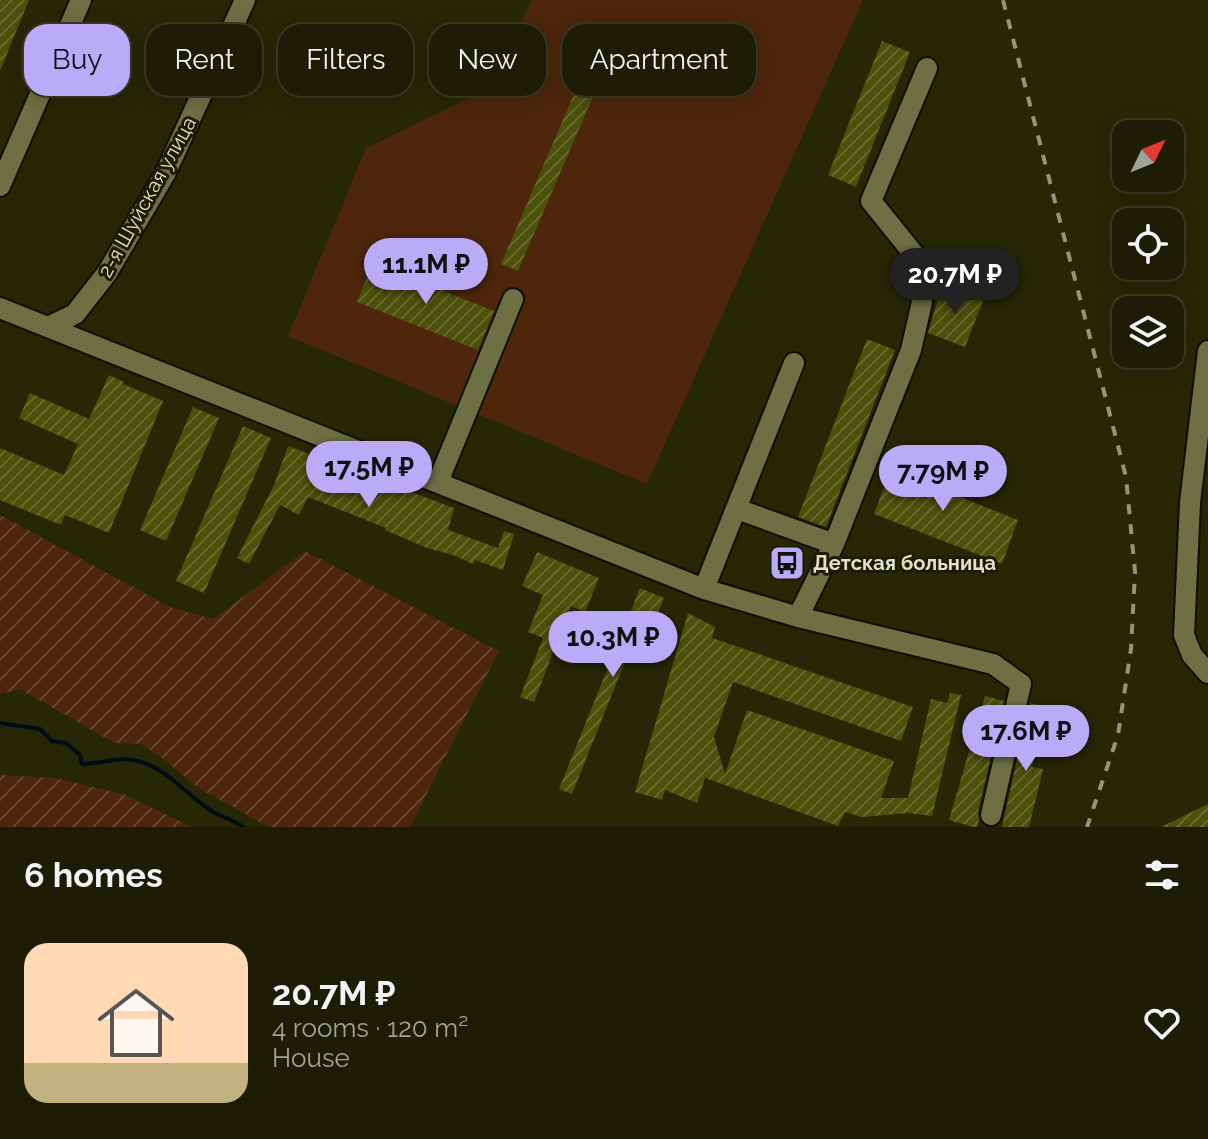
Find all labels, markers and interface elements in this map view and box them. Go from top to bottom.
chip: Buy [24,24,130,96]
chip: Rent [146,24,262,96]
chip: Filters [278,24,413,96]
chip: New [429,24,546,96]
chip: Apartment [562,24,756,96]
street label: 2-я Шуйская улица [93,113,201,281]
north arrow [1112,120,1184,192]
map controls [1112,120,1184,368]
button: locate [1112,208,1184,280]
pin: 11.1M ₽ [352,238,500,306]
pin: 20.7M ₽ [881,248,1029,316]
text: 11.1M ₽ [382,249,470,279]
text: 20.7M ₽ [908,259,1002,289]
button: layers [1112,296,1184,368]
pin: 17.5M ₽ [295,441,443,509]
pin: 7.79M ₽ [869,445,1017,513]
text: 17.5M ₽ [324,452,414,482]
text: 7.79M ₽ [897,456,989,486]
bus stop icon: Детская больница [768,544,806,582]
place label: Детская больница [813,551,996,575]
pin: 10.3M ₽ [539,611,687,679]
text: 10.3M ₽ [566,622,660,652]
pin: 17.6M ₽ [952,705,1100,773]
text: 17.6M ₽ [980,716,1072,746]
icon: filters [1140,853,1184,897]
text: 6 homes [24,855,163,895]
text: 20.7M ₽ [272,973,395,1013]
icon: home [88,975,184,1071]
icon: heart [1140,1001,1184,1045]
text: 4 rooms · 120 m² [272,1013,468,1043]
text: House [272,1043,350,1073]

